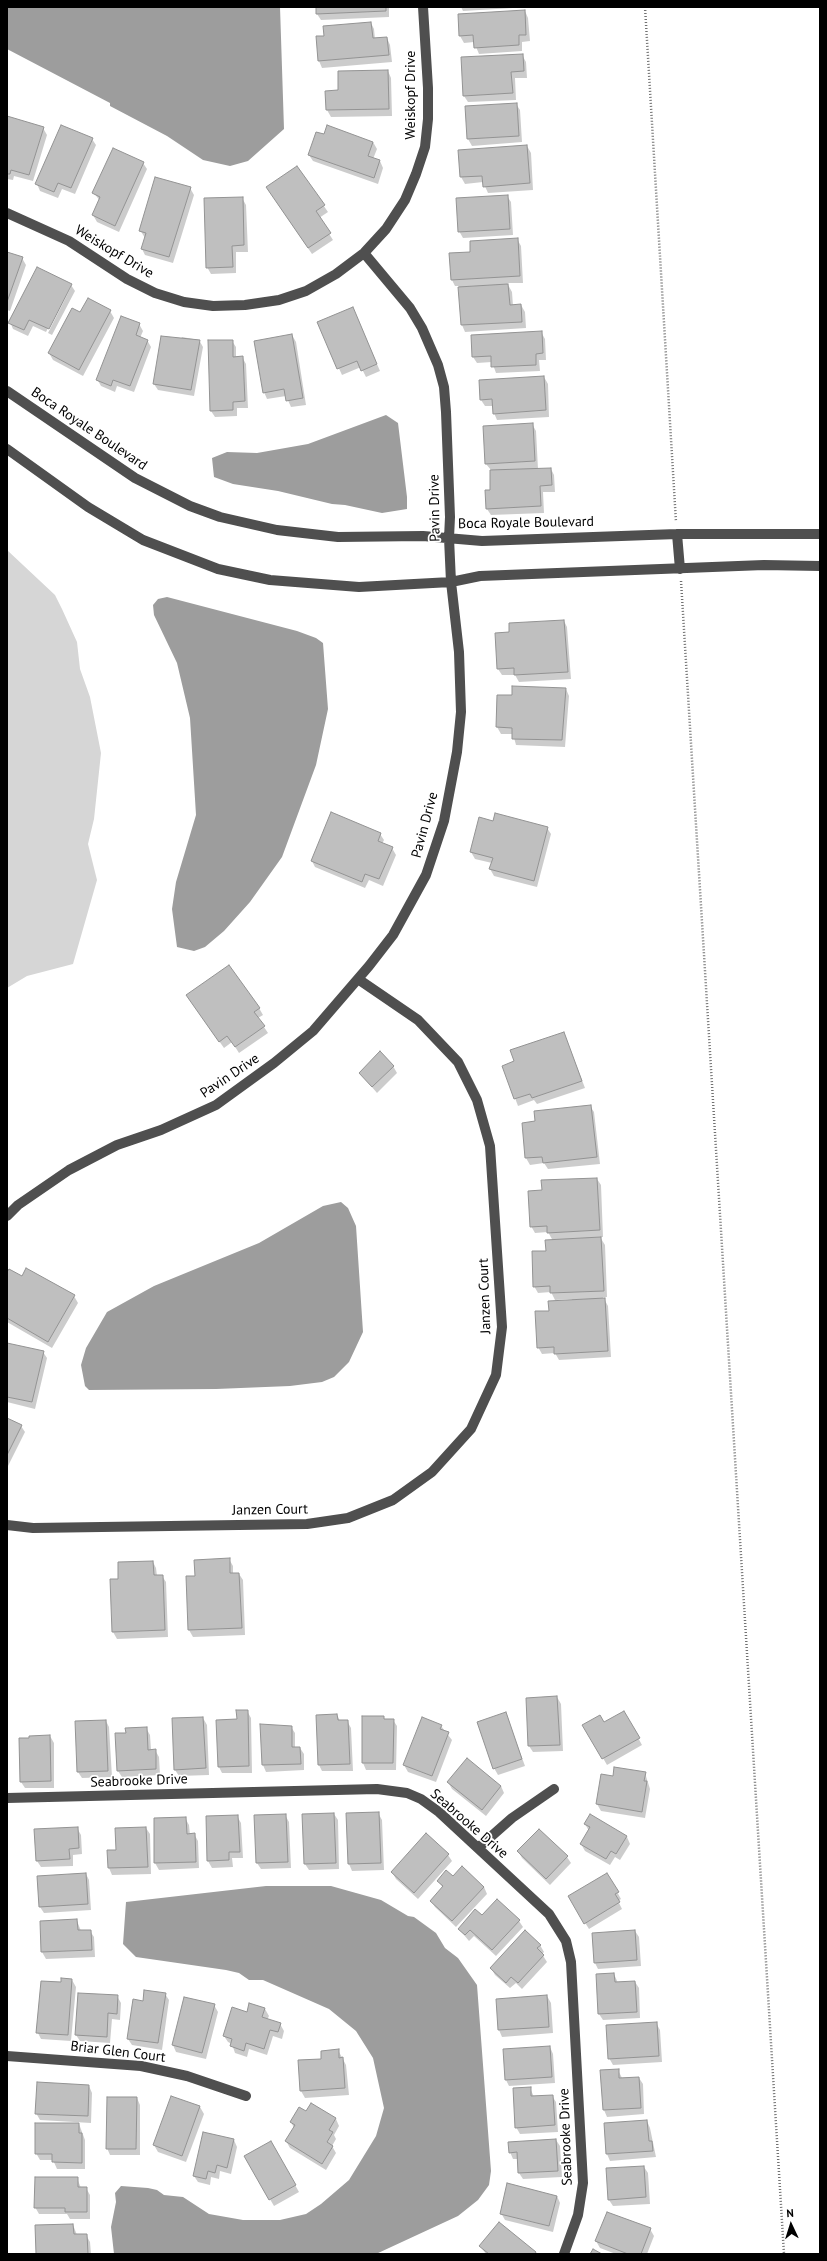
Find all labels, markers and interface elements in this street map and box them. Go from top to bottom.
street label: Weiskopf Drive [403,51,419,139]
street label: Weiskopf Drive [72,222,156,282]
street label: Boca Royale Boulevard [28,384,150,474]
street label: Pavin Drive [426,474,444,542]
street label: Boca Royale Boulevard [458,513,594,533]
street label: Pavin Drive [408,790,442,860]
street label: Pavin Drive [197,1050,263,1102]
street label: Janzen Court [475,1258,495,1334]
street label: Janzen Court [232,1501,308,1519]
street label: Seabrooke Drive [90,1771,188,1791]
street label: Seabrooke Drive [427,1786,511,1862]
street label: Briar Glen Court [69,2038,167,2066]
street label: Seabrooke Drive [556,2088,576,2186]
north arrow [771,2205,811,2245]
text: N [786,2206,794,2220]

